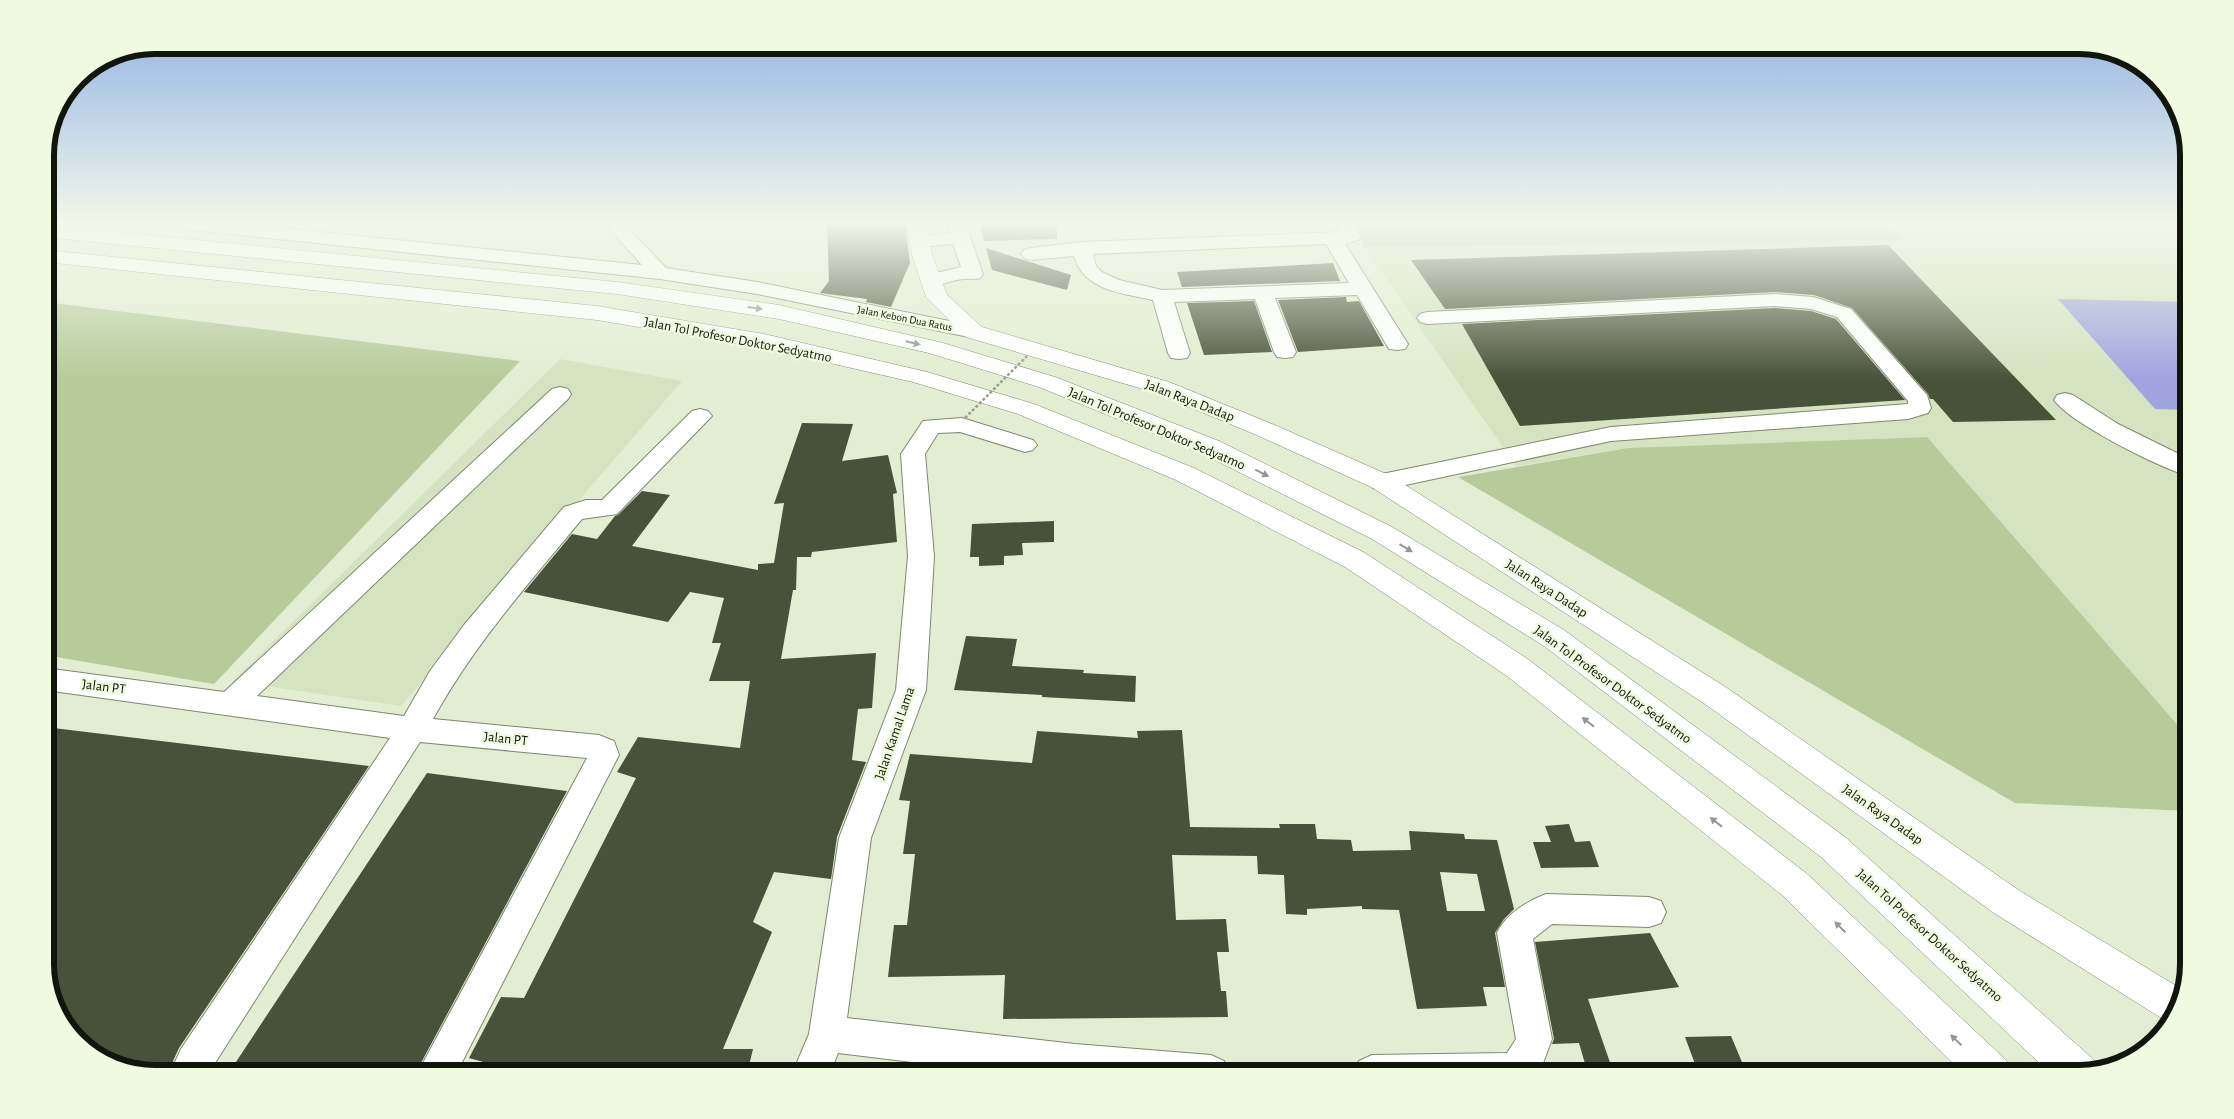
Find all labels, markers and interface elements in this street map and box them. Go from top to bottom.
one-way arrow [747,304,763,312]
street label: Jalan Kebon Dua Ratus [856,304,953,333]
street label: Jalan Tol Profesor Doktor Sedyatmo [643,315,833,365]
one-way arrow [906,339,922,347]
street label: Jalan Raya Dadap [1143,377,1236,424]
street label: Jalan Tol Profesor Doktor Sedyatmo [1066,385,1247,473]
one-way arrow [1254,469,1269,477]
one-way arrow [1399,543,1412,552]
street label: Jalan Raya Dadap [1503,557,1590,620]
street label: Jalan Tol Profesor Doktor Sedyatmo [1531,623,1694,747]
street label: Jalan PT [81,677,127,697]
street label: Jalan Kamal Lama [873,685,918,781]
one-way arrow [1582,717,1595,728]
street label: Jalan PT [483,730,529,748]
street label: Jalan Raya Dadap [1840,782,1925,848]
one-way arrow [1710,817,1723,828]
street label: Jalan Tol Profesor Doktor Sedyatmo [1854,867,2005,1005]
one-way arrow [1834,921,1846,933]
one-way arrow [1951,1034,1963,1046]

